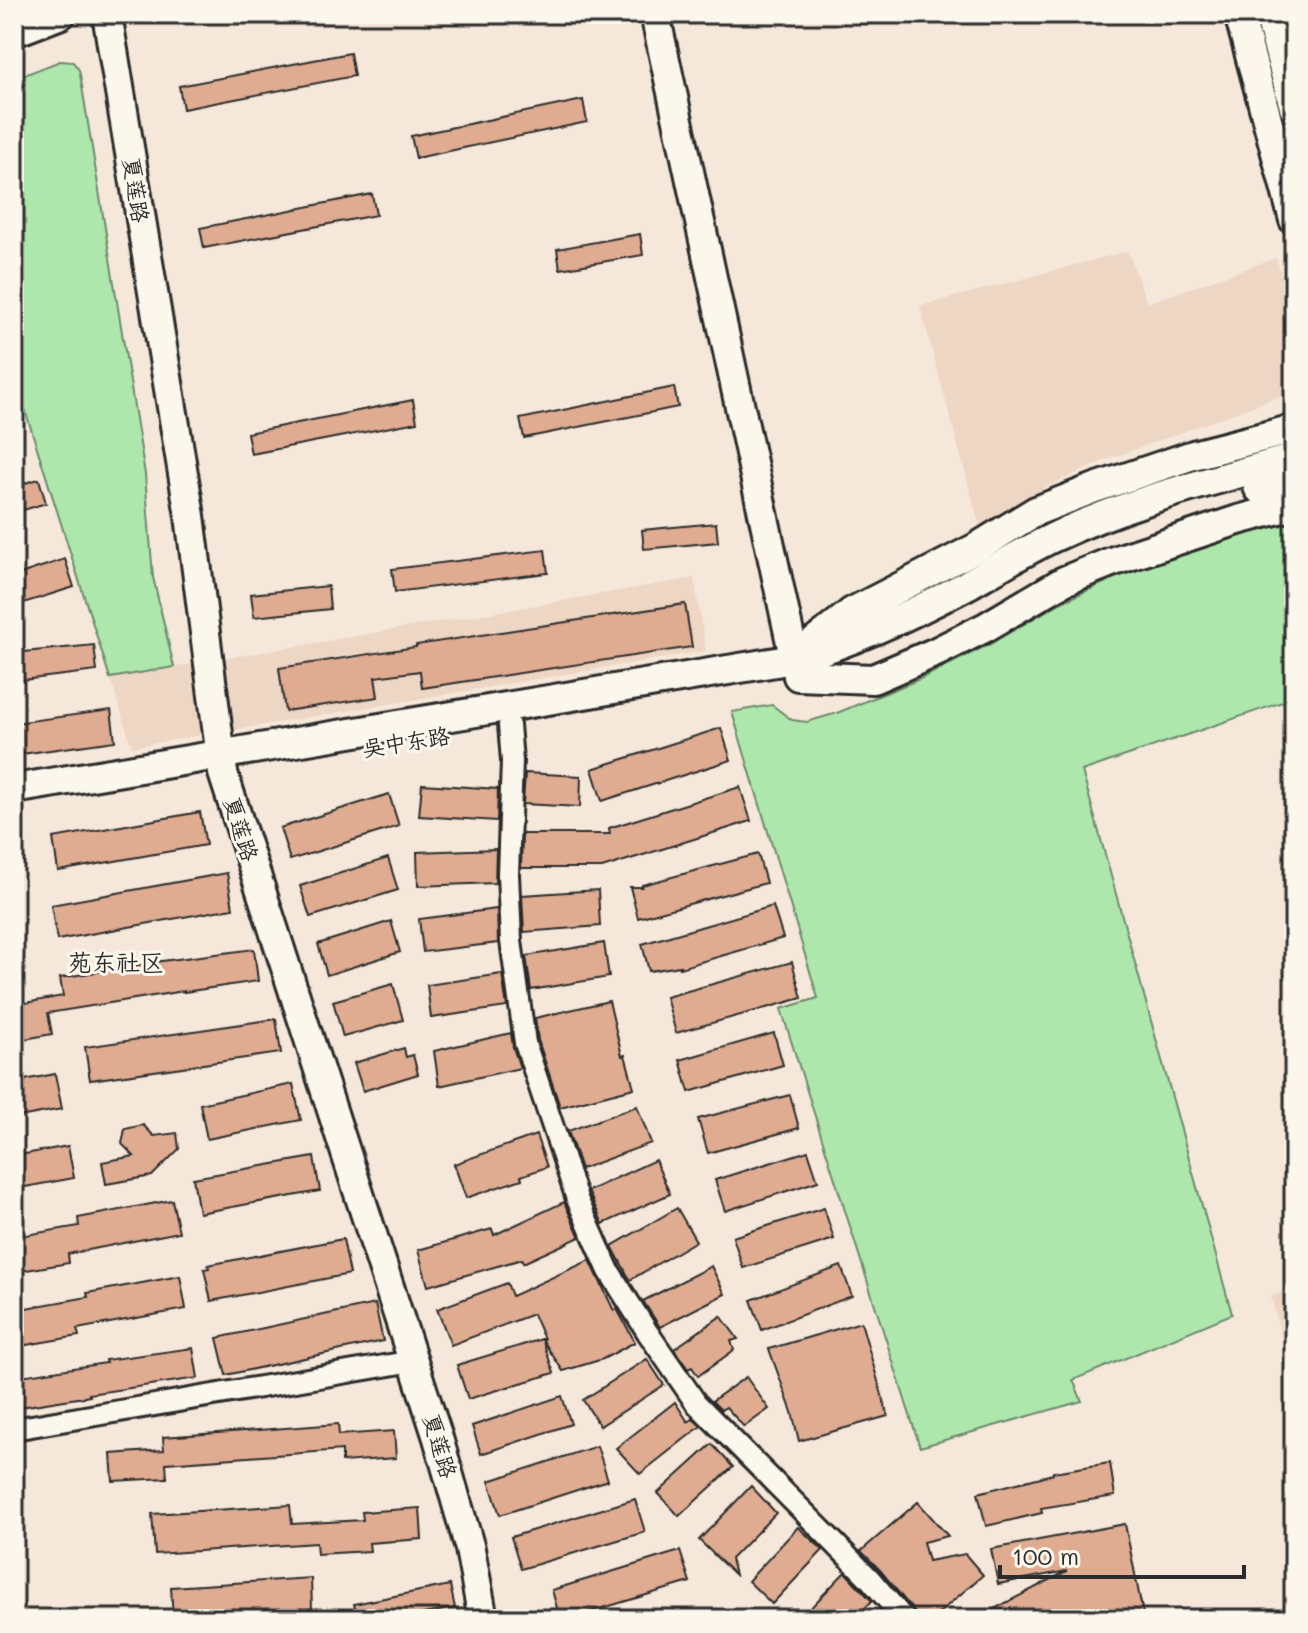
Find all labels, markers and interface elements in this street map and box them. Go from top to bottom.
street label: 夏莲路 [117,155,156,225]
street label: 吴中东路 [360,720,452,763]
street label: 夏莲路 [217,793,265,865]
district label: 苑东社区 [68,946,164,977]
street label: 夏莲路 [417,1410,464,1482]
scale bar [1000,1529,1244,1579]
text: 100 m [1012,1540,1079,1571]

